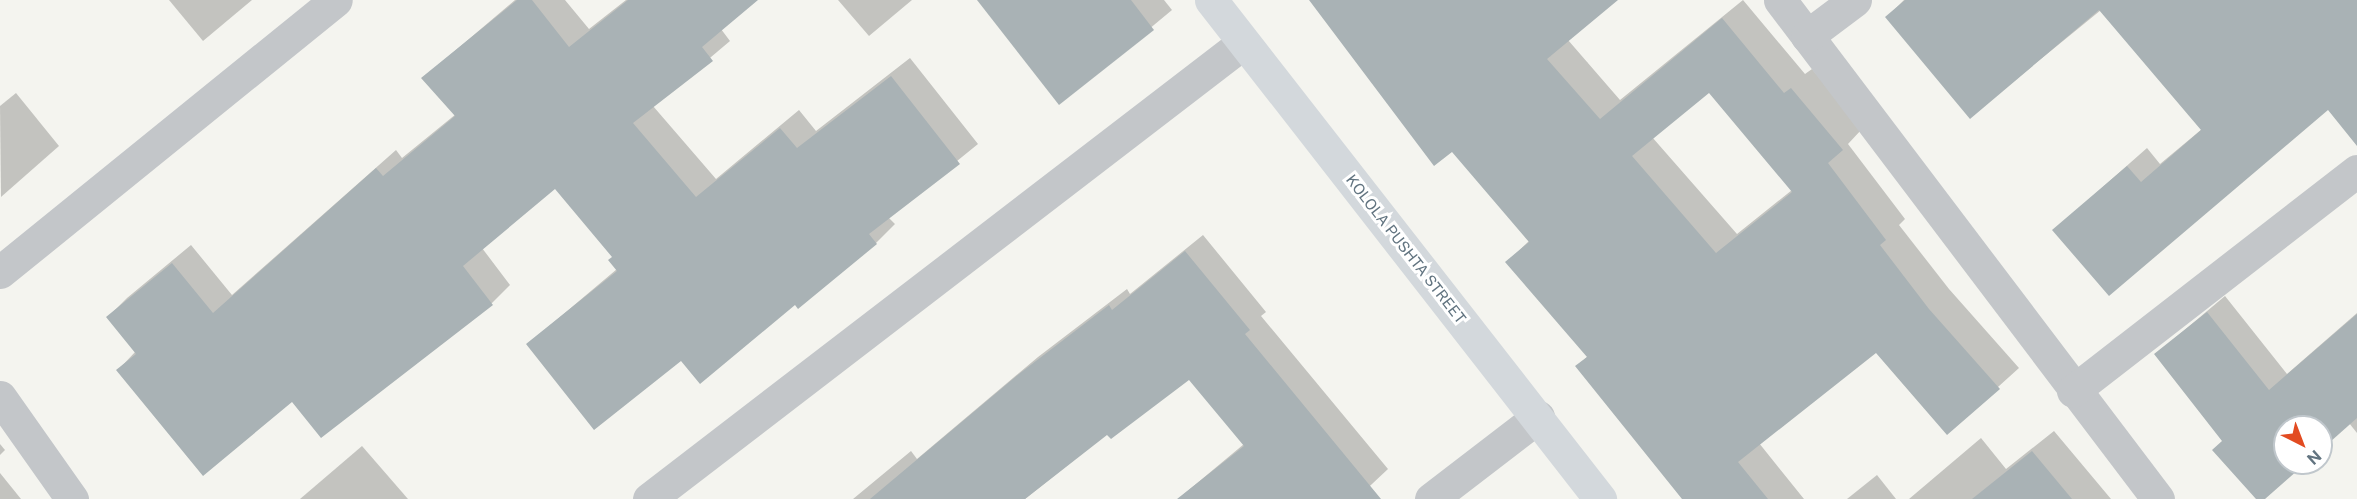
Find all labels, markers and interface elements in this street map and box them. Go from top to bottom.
street label: KOLOLA PUSHTA STREET [1342,171,1470,327]
north arrow [2273,415,2333,475]
text: N [2303,446,2325,469]

